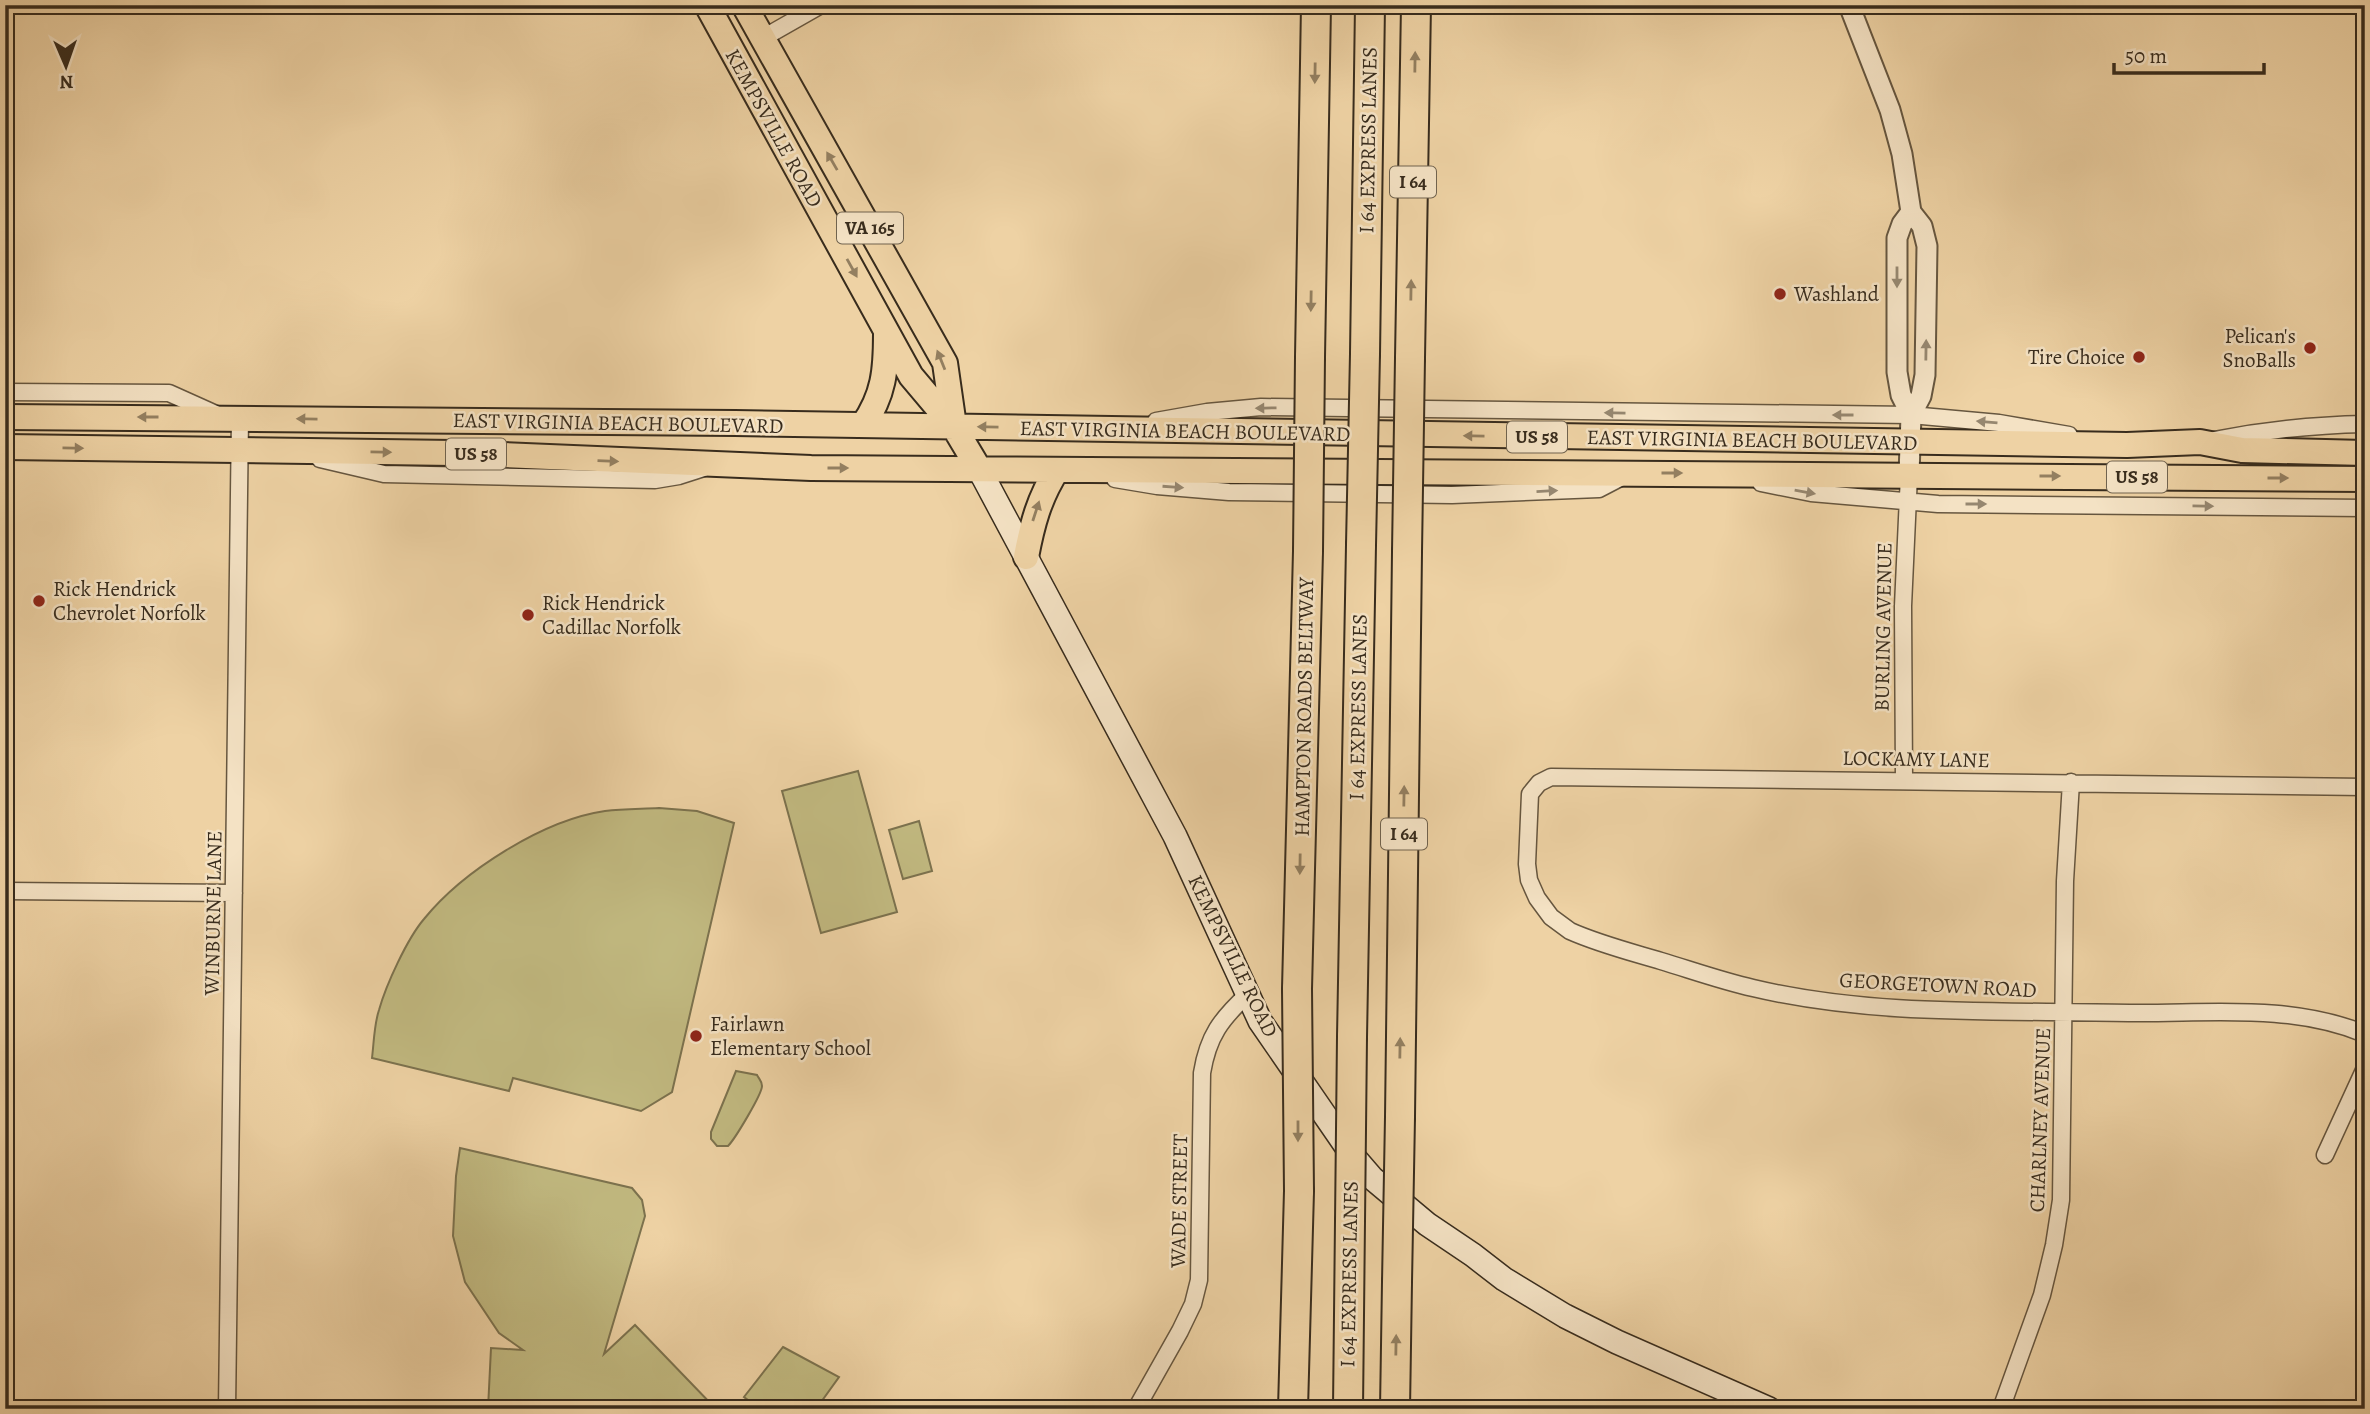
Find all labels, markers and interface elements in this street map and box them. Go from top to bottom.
north arrow [32,32,102,102]
scale bar [2114,32,2265,76]
text: 50 m [2125,42,2167,70]
street label: KEMPSVILLE ROAD [719,44,829,212]
street label: I 64 EXPRESS LANES [1352,46,1384,234]
one-way arrow [1410,51,1421,73]
one-way arrow [1309,63,1320,85]
text: N [59,69,74,95]
one-way arrow [826,151,838,171]
road number: I 64 [1390,166,1436,198]
road number: VA 165 [837,212,903,244]
one-way arrow [846,258,858,278]
one-way arrow [1891,266,1903,288]
one-way arrow [1405,279,1417,301]
place label: Washland [1793,280,1880,308]
marker: Washland [1772,286,1788,302]
one-way arrow [1305,290,1317,312]
place label: Pelican's SnoBalls [2223,322,2296,374]
one-way arrow [1920,339,1932,361]
marker: Pelican's SnoBalls [2302,340,2318,356]
place label: Tire Choice [2028,343,2125,371]
one-way arrow [936,349,947,370]
marker: Tire Choice [2131,349,2147,365]
one-way arrow [1254,402,1276,414]
street label: EAST VIRGINIA BEACH BOULEVARD [452,406,784,440]
one-way arrow [1604,407,1626,419]
one-way arrow [1832,409,1854,421]
one-way arrow [136,411,158,423]
one-way arrow [296,413,318,425]
street label: EAST VIRGINIA BEACH BOULEVARD [1019,414,1351,448]
one-way arrow [1976,416,1998,427]
one-way arrow [977,422,999,433]
road number: US 58 [1507,422,1567,452]
street label: EAST VIRGINIA BEACH BOULEVARD [1586,423,1918,457]
one-way arrow [1463,430,1485,442]
road number: US 58 [446,438,506,470]
one-way arrow [63,442,85,454]
one-way arrow [370,446,392,458]
one-way arrow [598,455,620,466]
one-way arrow [828,462,850,474]
road number: US 58 [2107,462,2167,492]
one-way arrow [1661,467,1683,479]
one-way arrow [2040,470,2062,482]
one-way arrow [2267,472,2289,484]
one-way arrow [1162,482,1184,493]
one-way arrow [1536,485,1558,496]
one-way arrow [1794,486,1816,497]
one-way arrow [1965,498,1987,510]
one-way arrow [2192,500,2214,512]
one-way arrow [1032,501,1042,522]
street label: BURLING AVENUE [1868,542,1898,712]
place label: Rick Hendrick Chevrolet Norfolk [53,575,206,627]
street label: HAMPTON ROADS BELTWAY [1288,577,1320,837]
place label: Rick Hendrick Cadillac Norfolk [542,589,682,641]
marker: Rick Hendrick Chevrolet Norfolk [31,593,47,609]
marker: Rick Hendrick Cadillac Norfolk [520,607,536,623]
street label: I 64 EXPRESS LANES [1342,613,1374,801]
street label: LOCKAMY LANE [1842,744,1990,774]
one-way arrow [1398,785,1410,807]
road number: I 64 [1381,818,1427,849]
street label: WINBURNE LANE [198,830,228,997]
one-way arrow [1295,853,1306,875]
street label: KEMPSVILLE ROAD [1182,870,1284,1042]
street label: GEORGETOWN ROAD [1839,966,2037,1004]
place label: Fairlawn Elementary School [710,1010,871,1062]
street label: CHARLNEY AVENUE [2023,1027,2057,1213]
marker: Fairlawn Elementary School [688,1028,704,1044]
one-way arrow [1395,1037,1406,1059]
one-way arrow [1292,1120,1304,1142]
street label: WADE STREET [1164,1133,1194,1269]
street label: I 64 EXPRESS LANES [1333,1180,1365,1368]
one-way arrow [1390,1334,1402,1356]

